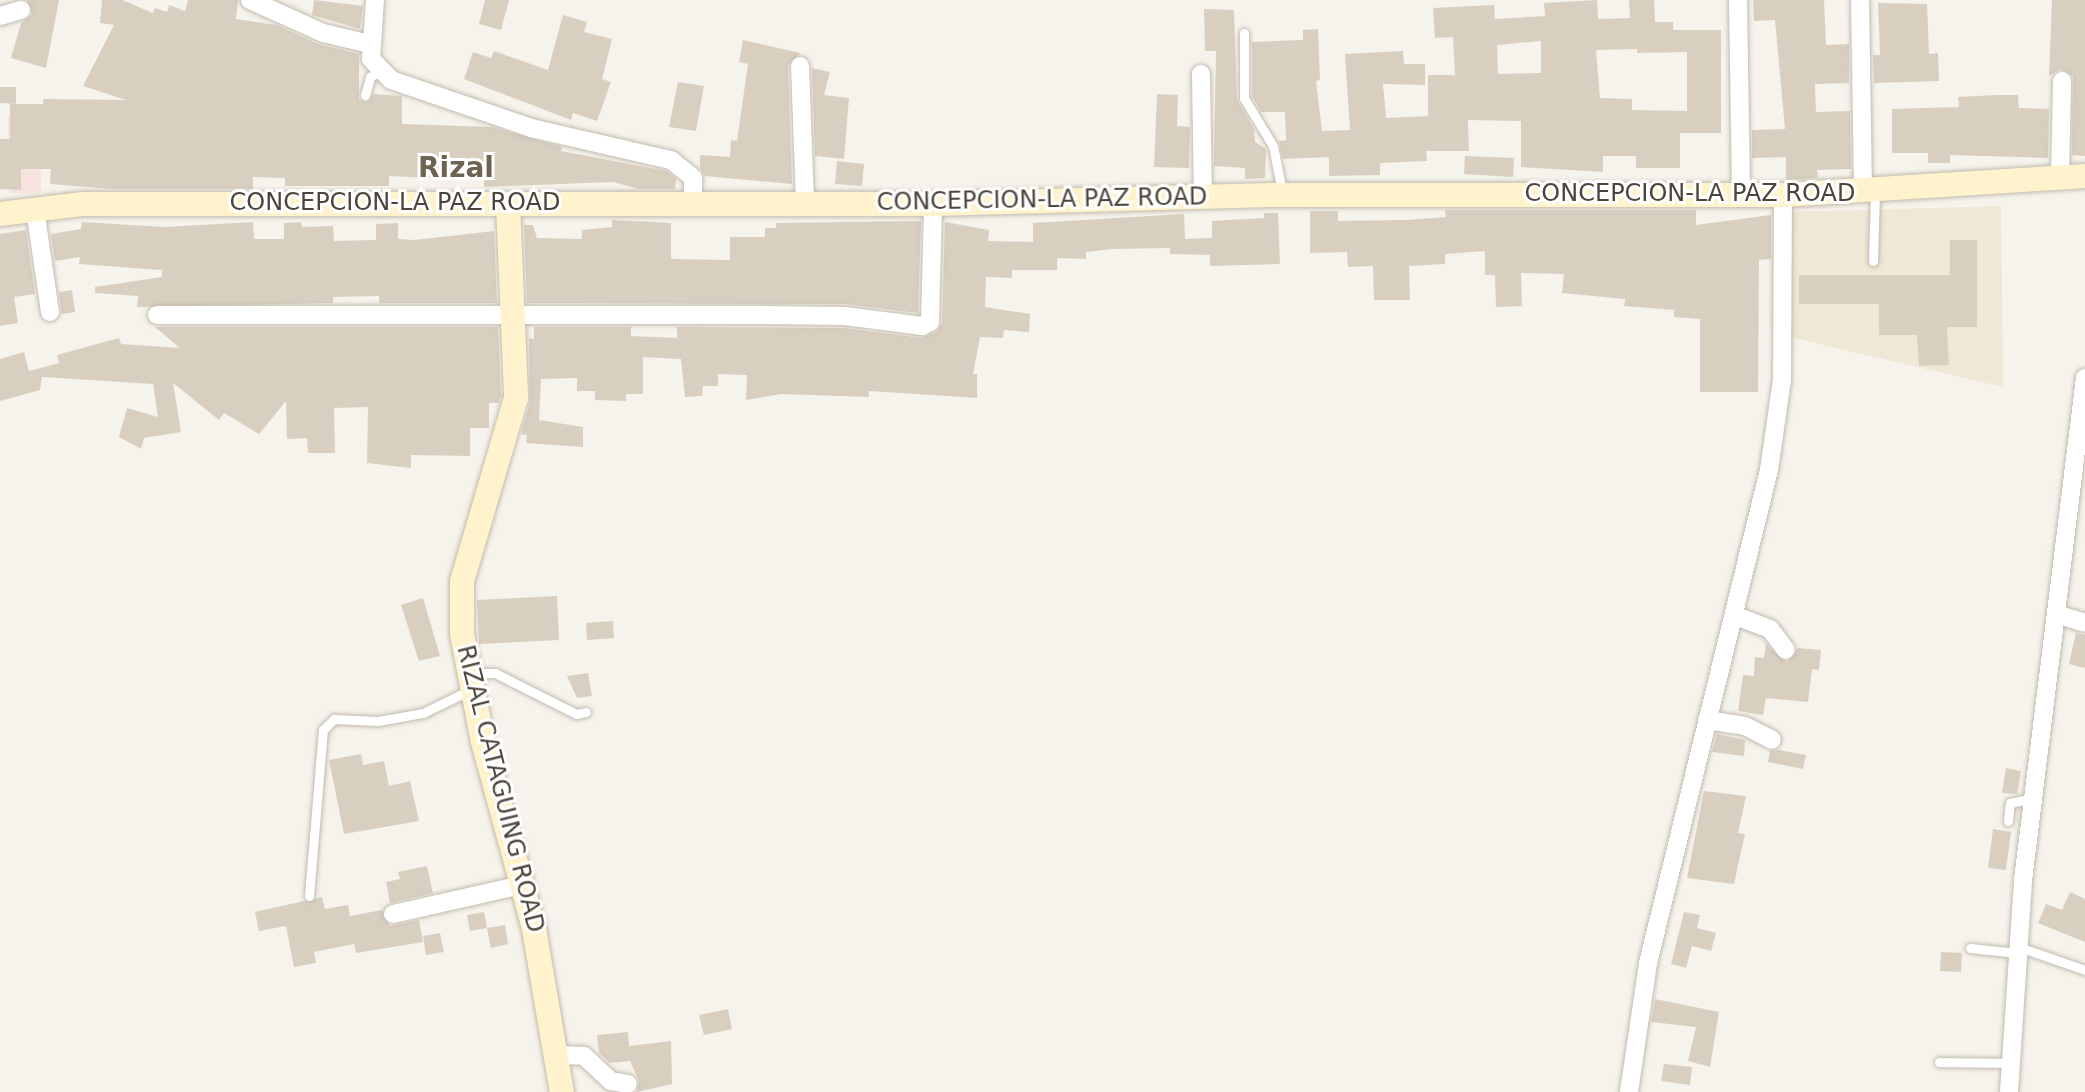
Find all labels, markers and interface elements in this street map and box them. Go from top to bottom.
district label: Rizal [418,151,494,185]
street label: CONCEPCION-LA PAZ ROAD [1525,180,1855,208]
street label: CONCEPCION-LA PAZ ROAD [876,183,1208,217]
street label: CONCEPCION-LA PAZ ROAD [230,189,560,217]
street label: RIZAL CATAGUING ROAD [450,642,550,936]

